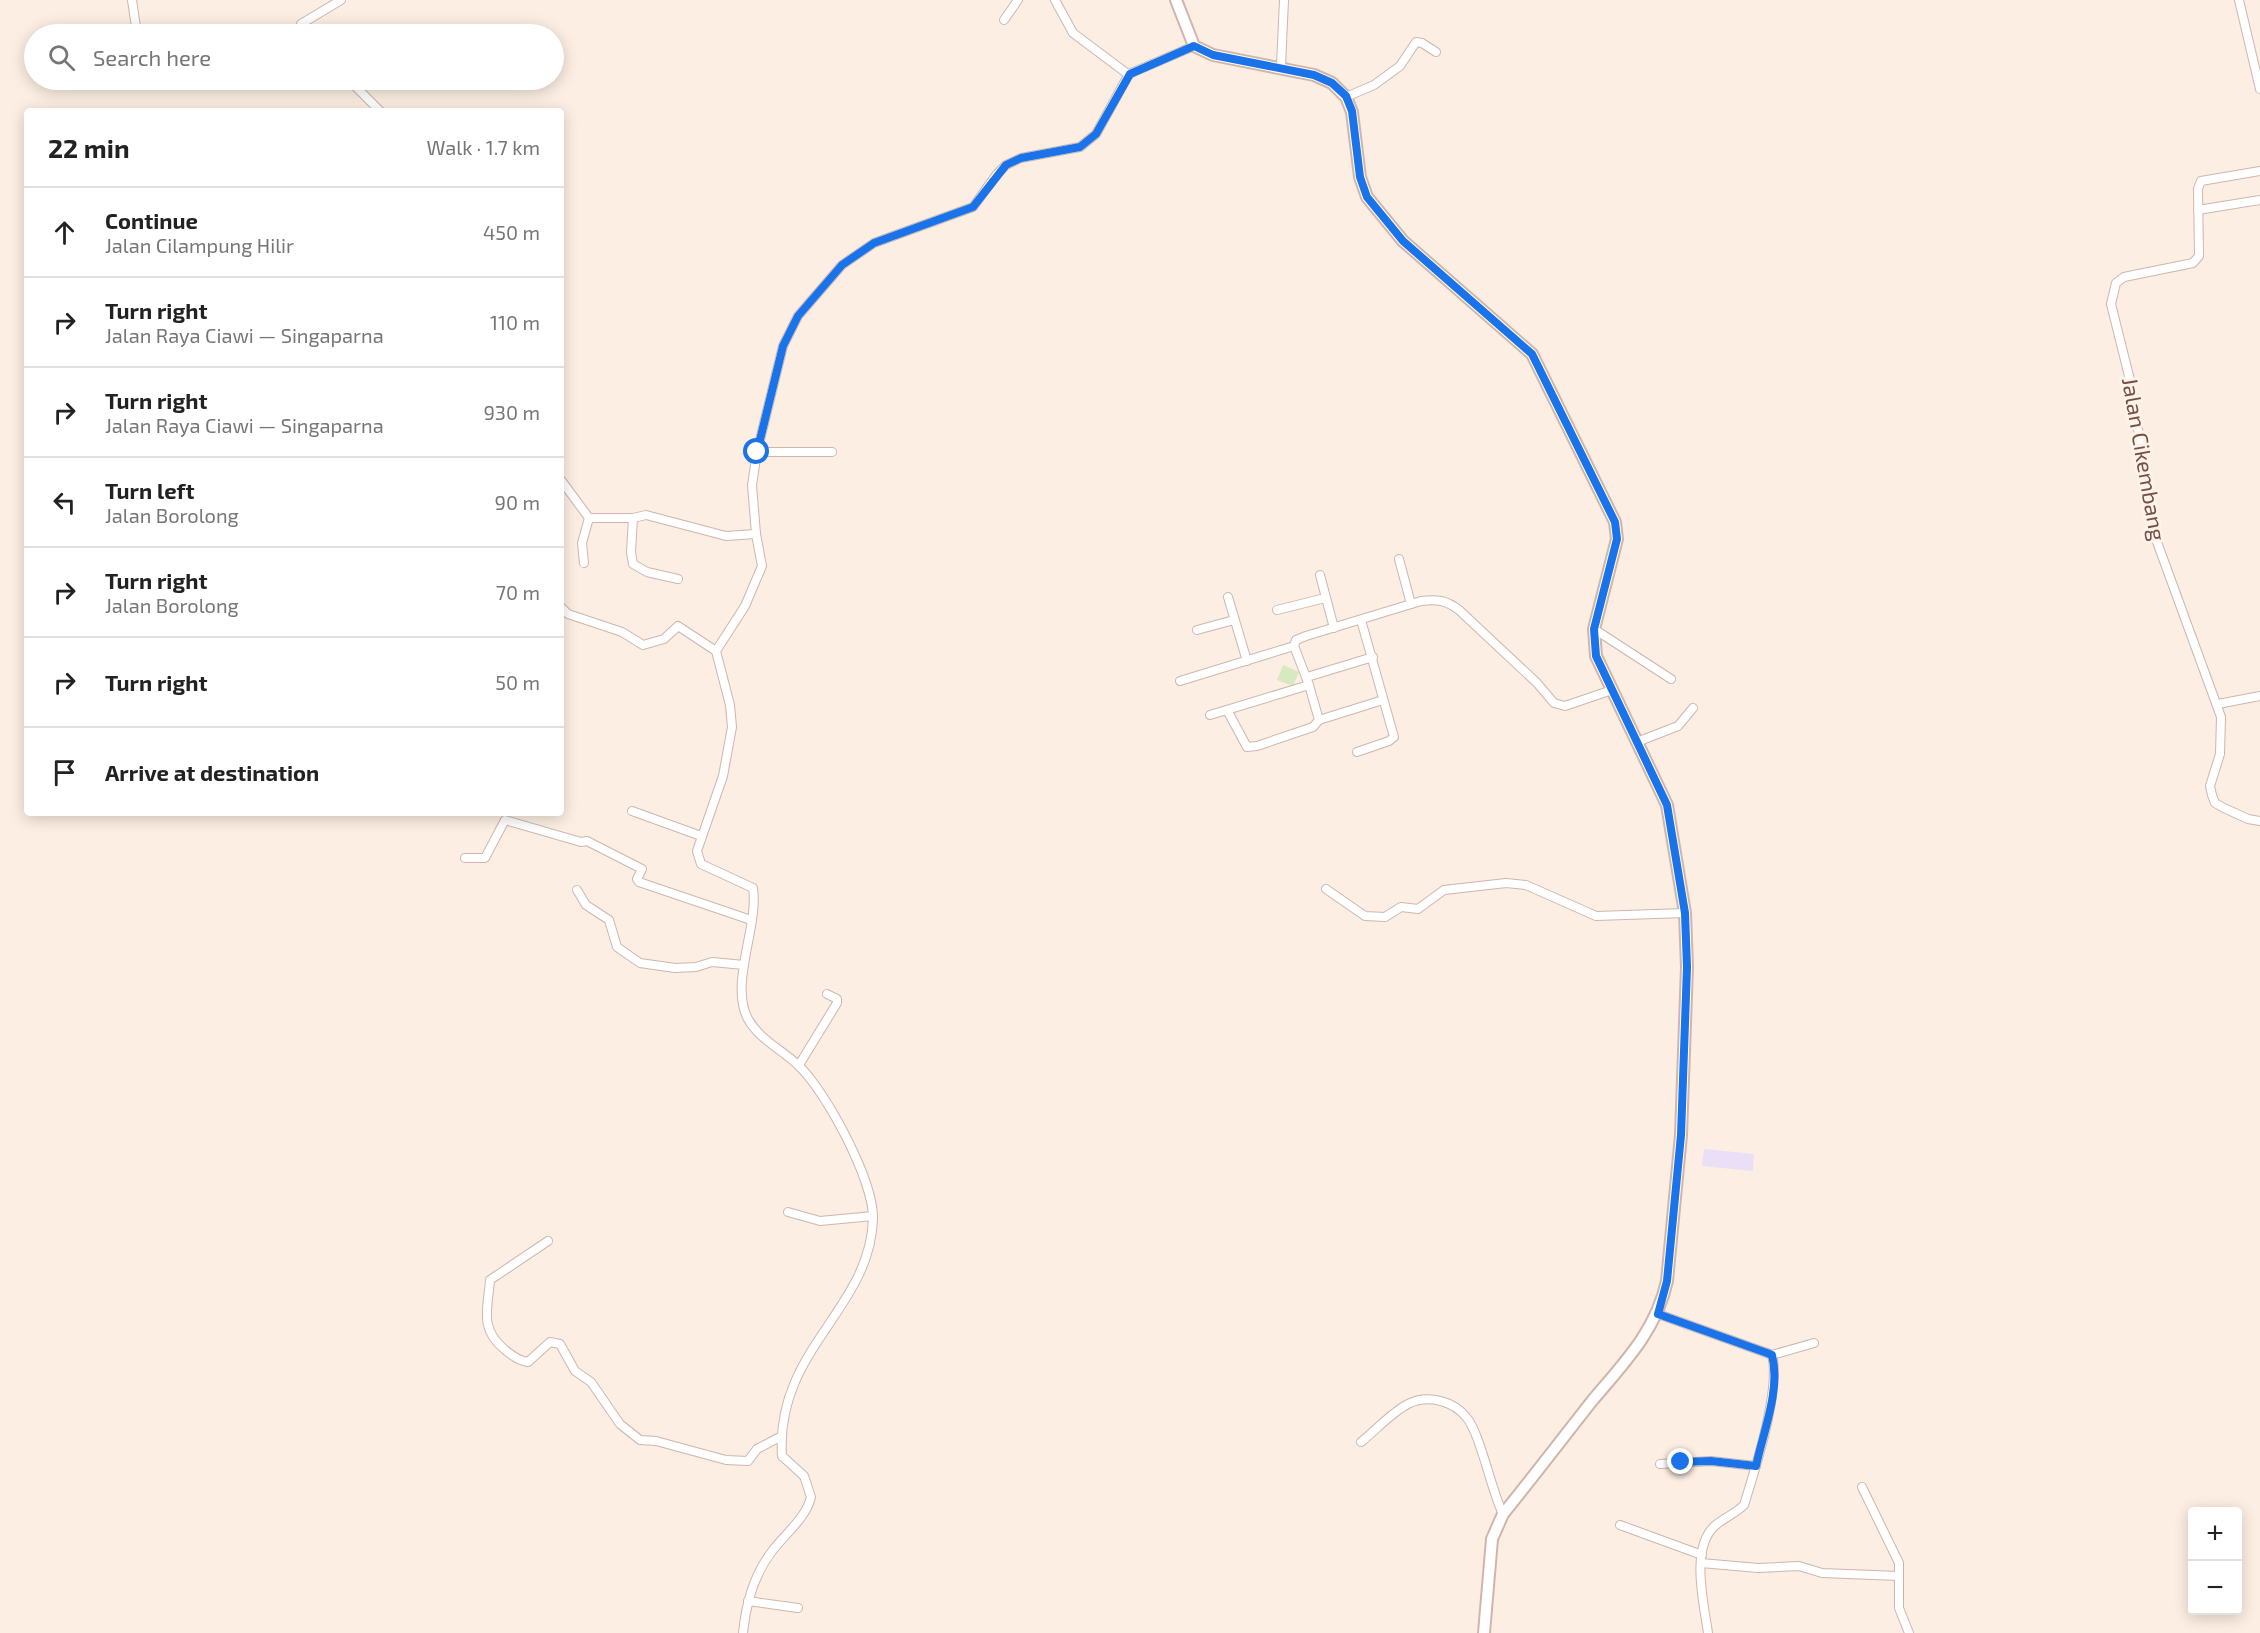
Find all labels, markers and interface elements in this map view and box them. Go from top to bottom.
search box [24,24,564,90]
icon: search [45,41,78,74]
text: Search here [93,44,211,70]
text: 22 min [48,132,130,163]
text: Walk · 1.7 km [427,135,540,159]
text: Continue [105,207,198,233]
icon: ahead [48,216,81,249]
text: 450 m [483,220,540,244]
text: Jalan Cilampung Hilir [105,233,294,257]
text: Turn right [105,297,207,323]
icon: right [48,306,81,339]
text: 110 m [490,310,540,334]
text: Jalan Raya Ciawi — Singaparna [105,323,384,347]
street label: Jalan Cikembang [2118,375,2172,543]
text: Turn right [105,387,207,413]
icon: right [48,396,81,429]
text: 930 m [483,400,540,424]
text: Jalan Raya Ciawi — Singaparna [105,413,384,437]
route start [743,438,769,464]
text: Turn left [105,477,194,503]
icon: left [48,486,81,519]
text: 90 m [495,490,540,514]
text: Jalan Borolong [105,503,239,527]
text: Turn right [105,567,207,593]
icon: right [48,576,81,609]
text: 70 m [496,580,540,604]
text: Jalan Borolong [105,593,239,617]
icon: right [48,666,81,699]
text: Turn right [105,669,207,695]
text: 50 m [495,670,540,694]
icon: arrive [48,756,81,789]
text: Arrive at destination [105,759,319,785]
route end [1667,1448,1693,1474]
map controls [2188,1507,2242,1615]
button: + [2188,1507,2242,1561]
button: − [2188,1561,2242,1615]

